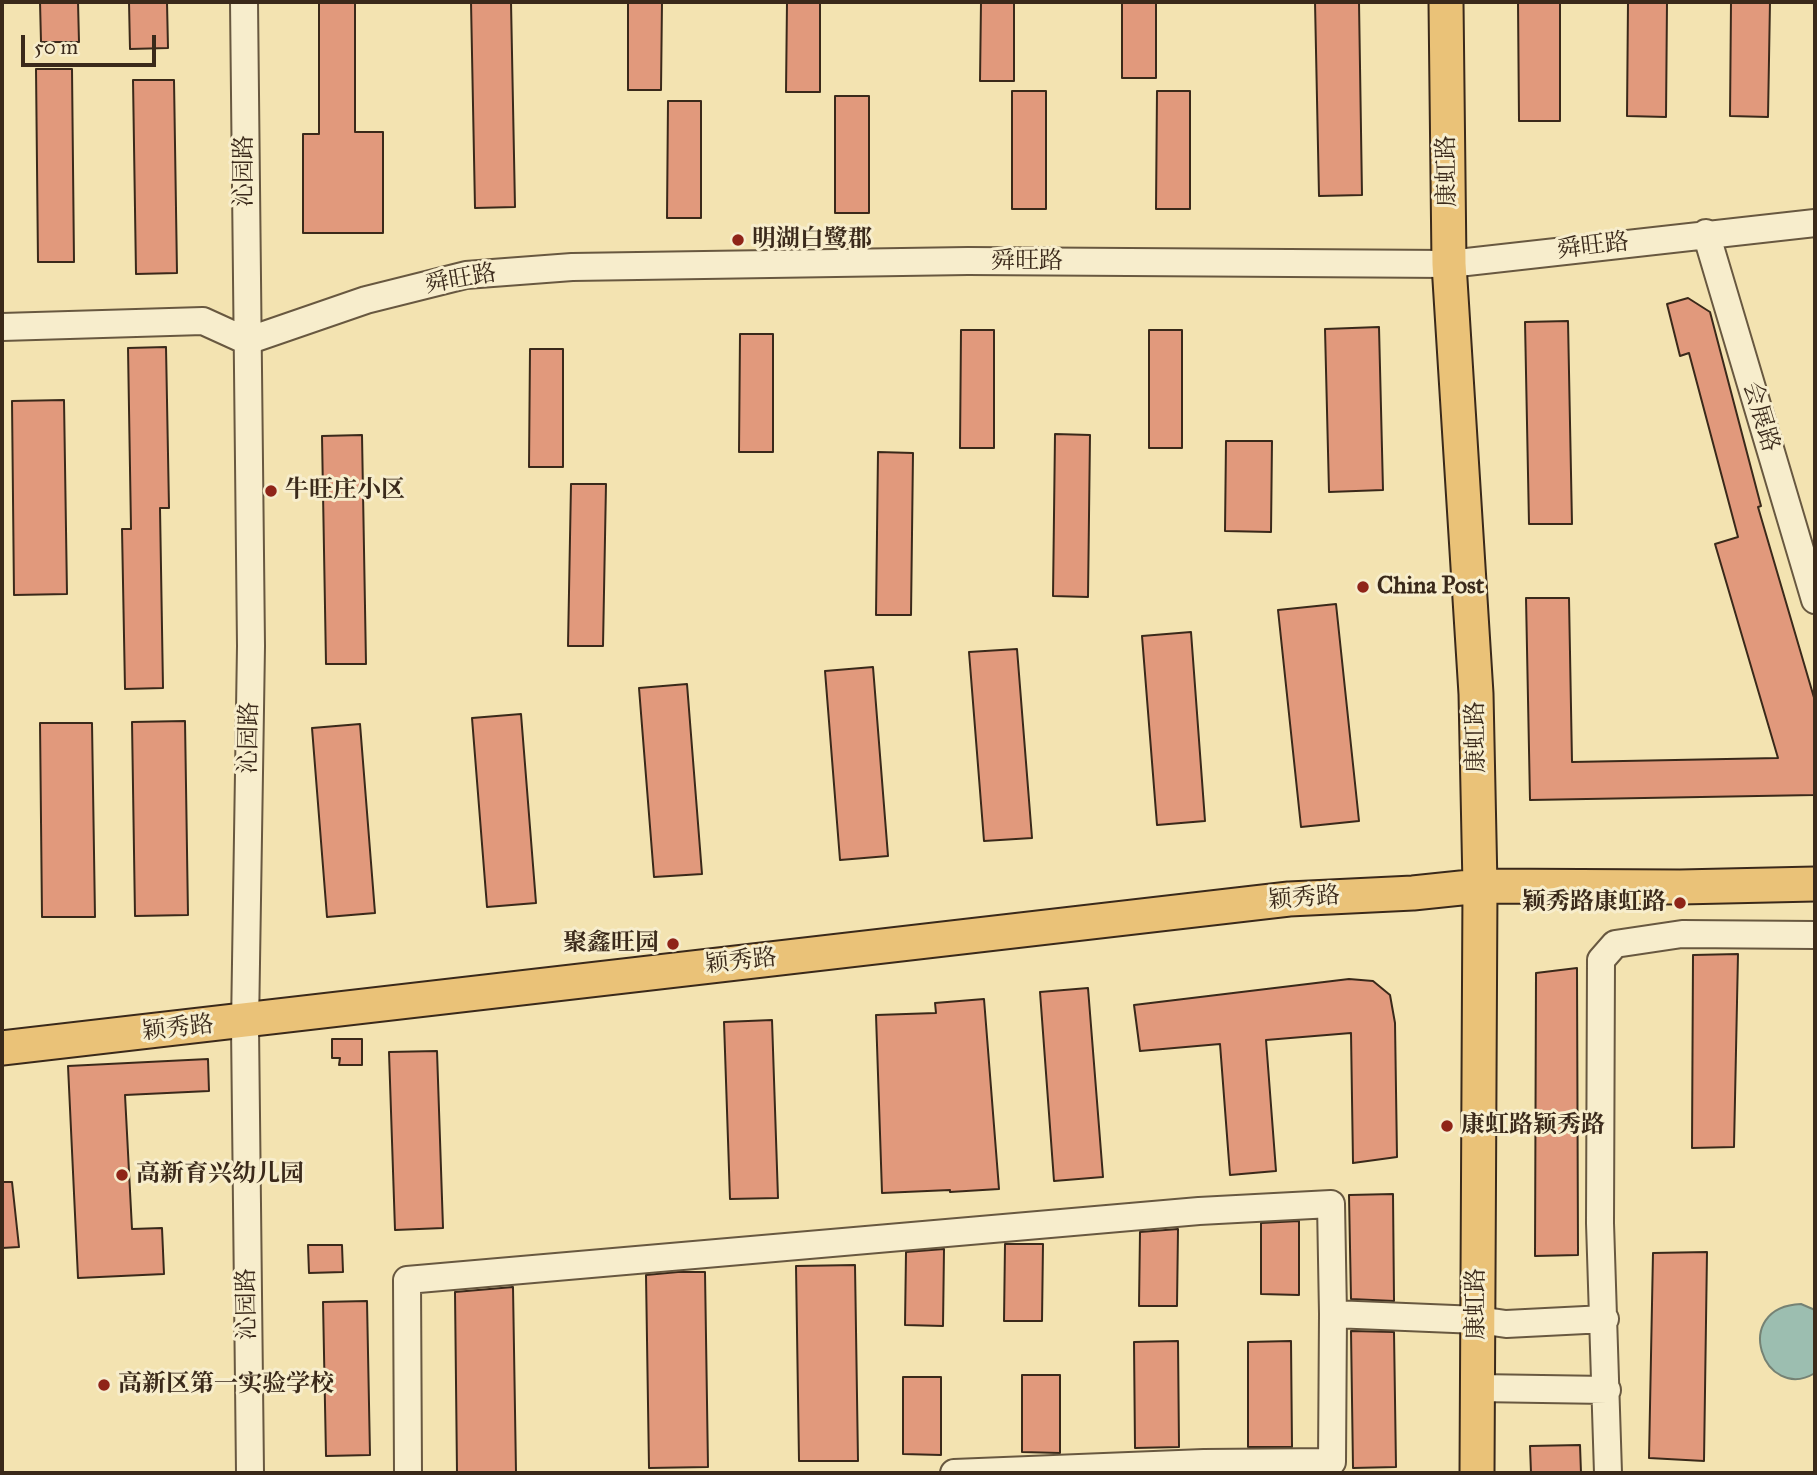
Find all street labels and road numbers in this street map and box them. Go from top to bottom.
street label: 沁园路 [231,135,259,207]
street label: 康虹路 [1433,135,1463,207]
street label: 舜旺路 [1556,228,1630,266]
street label: 舜旺路 [991,248,1063,276]
street label: 舜旺路 [423,260,499,300]
street label: 会展路 [1736,378,1784,456]
street label: 康虹路 [1462,701,1492,773]
street label: 沁园路 [235,702,265,774]
street label: 颖秀路 [1267,882,1341,916]
street label: 颖秀路 [704,944,778,980]
street label: 颖秀路 [141,1011,215,1047]
street label: 沁园路 [233,1268,263,1340]
street label: 康虹路 [1463,1268,1491,1340]

